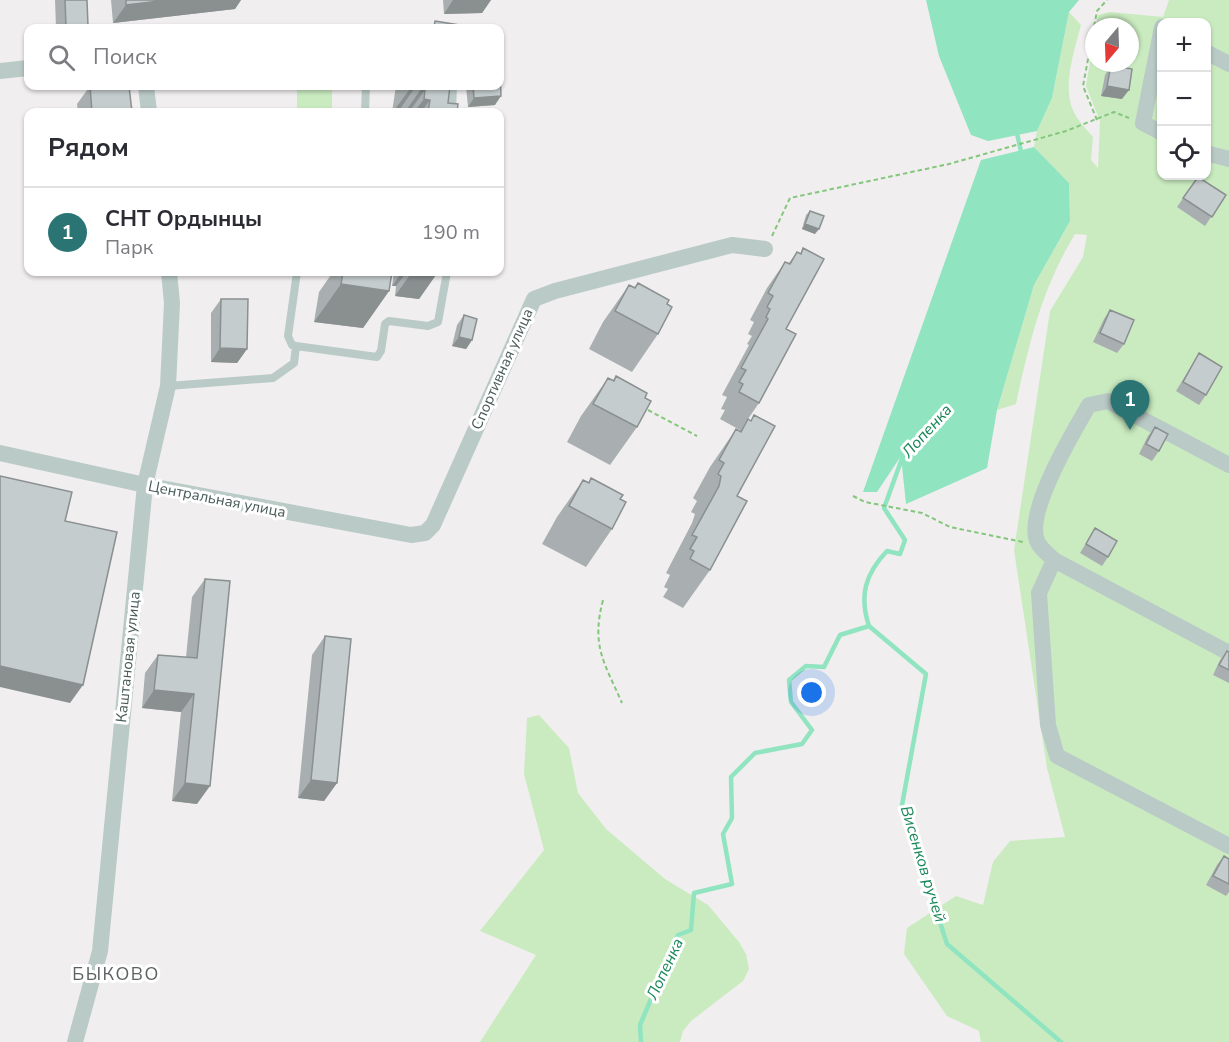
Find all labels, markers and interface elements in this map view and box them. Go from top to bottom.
north arrow [1085,18,1139,72]
map controls [1157,18,1211,180]
button: + [1157,18,1211,72]
search box [24,24,504,90]
icon: search [45,41,78,74]
text: Поиск [93,42,157,72]
button: − [1157,72,1211,126]
button: locate [1157,126,1211,180]
text: Рядом [48,130,129,165]
text: СНТ Ордынцы [105,204,262,234]
text: 1 [62,219,74,246]
text: 190 m [422,219,480,246]
text: Парк [105,234,153,261]
street label: Спортивная улица [466,305,538,433]
pin: 1 [1110,380,1150,430]
water label: Лопенка [896,399,957,463]
street label: Центральная улица [146,476,288,522]
street label: Каштановая улица [111,590,145,724]
your location [797,678,826,707]
water label: Висенков ручей [895,803,951,925]
water label: Лопенка [641,935,689,1004]
district label: БЫКОВО [72,962,160,986]

